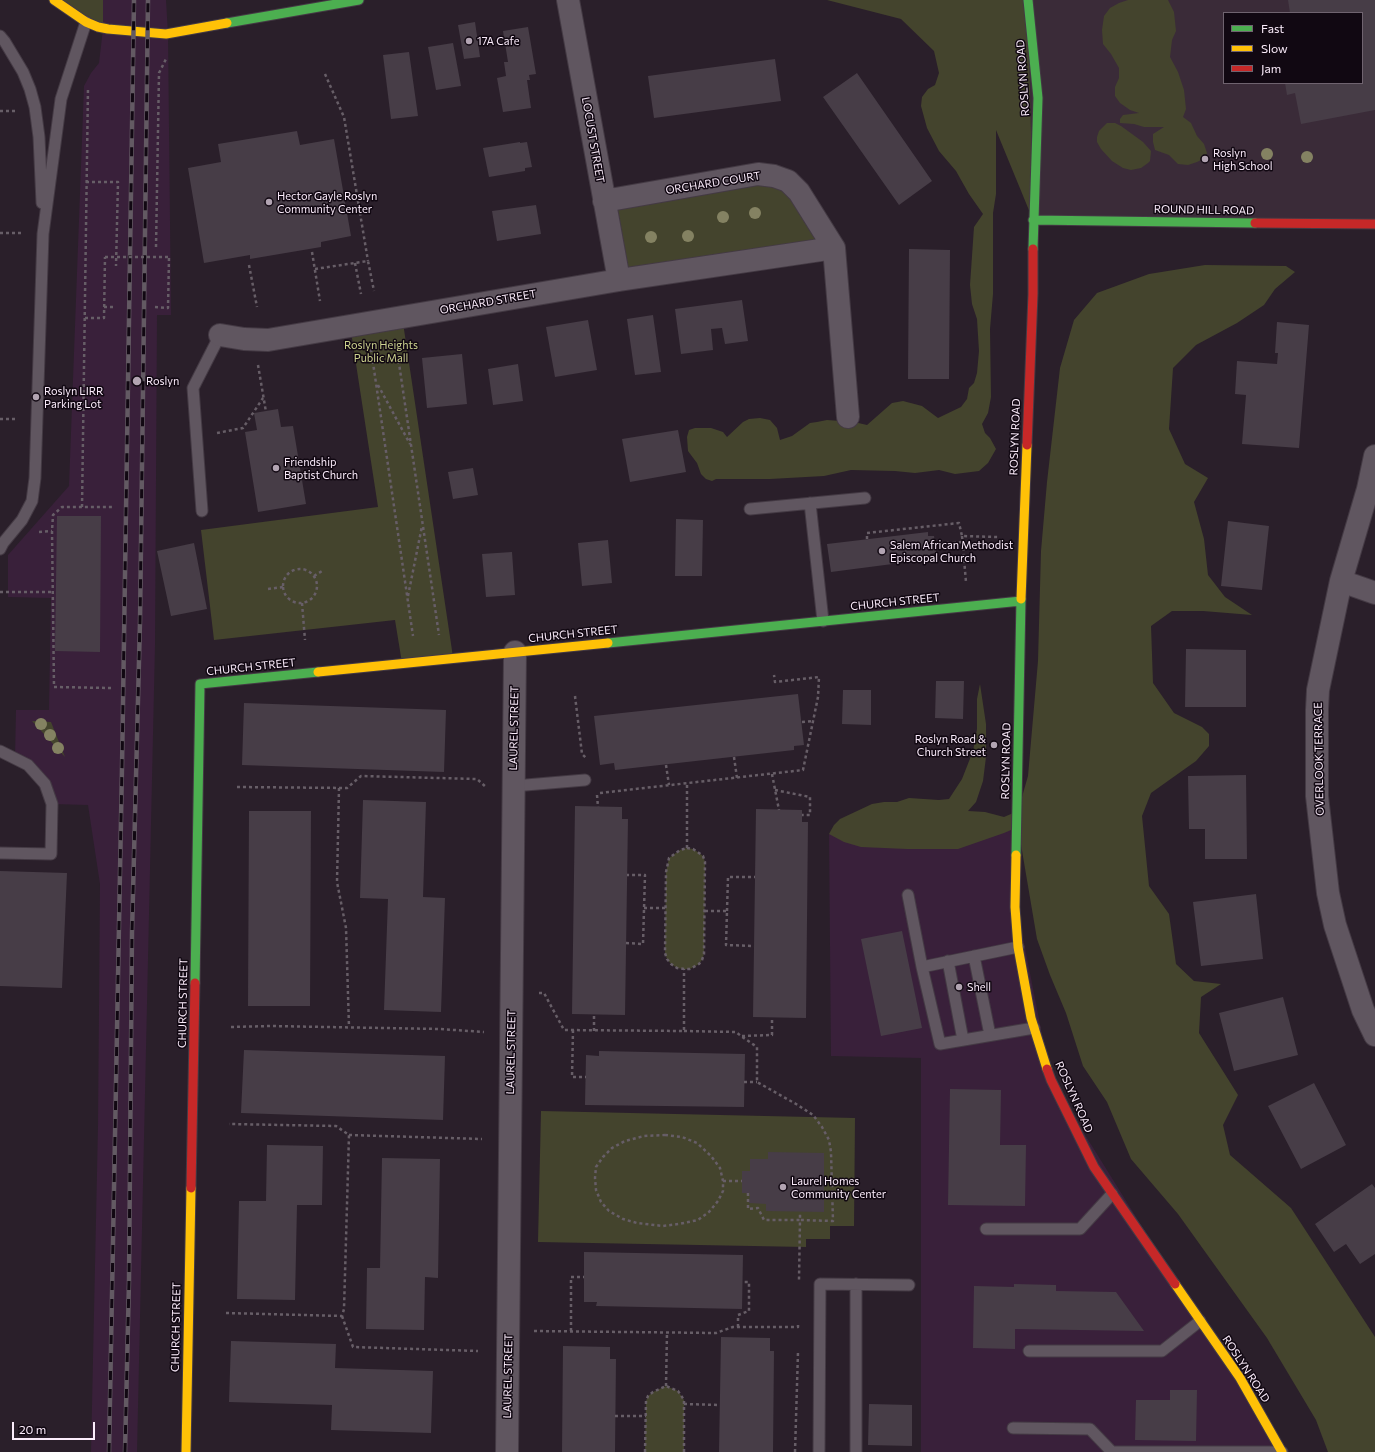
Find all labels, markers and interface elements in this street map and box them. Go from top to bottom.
legend [1223,12,1363,84]
text: Fast [1261,21,1284,35]
place label: 17A Cafe [477,34,519,48]
marker: 17A Cafe [464,36,474,46]
street label: ROSLYN ROAD [1014,39,1032,117]
text: Slow [1261,41,1288,55]
text: Jam [1261,61,1281,75]
street label: LOCUST STREET [579,96,607,184]
place label: Roslyn High School [1213,146,1273,172]
marker: Roslyn High School [1200,154,1210,164]
street label: ORCHARD COURT [665,169,761,197]
place label: Hector Gayle Roslyn Community Center [277,189,377,215]
marker: Hector Gayle Roslyn Community Center [264,197,274,207]
street label: ROUND HILL ROAD [1154,203,1254,217]
street label: ORCHARD STREET [439,287,537,317]
park label: Roslyn Heights Public Mall [344,338,418,364]
place label: Roslyn [146,374,179,388]
marker: Roslyn [131,375,143,387]
place label: Roslyn LIRR Parking Lot [44,384,103,410]
marker: Roslyn LIRR Parking Lot [31,392,41,402]
street label: ROSLYN ROAD [1007,398,1023,476]
place label: Friendship Baptist Church [284,455,358,481]
marker: Friendship Baptist Church [271,463,281,473]
place label: Salem African Methodist Episcopal Church [890,538,1013,564]
marker: Salem African Methodist Episcopal Church [877,546,887,556]
street label: CHURCH STREET [850,591,940,613]
street label: CHURCH STREET [528,623,618,645]
street label: CHURCH STREET [206,656,296,678]
street label: LAUREL STREET [507,686,521,770]
street label: OVERLOOK TERRACE [1311,702,1327,816]
street label: ROSLYN ROAD [999,722,1013,800]
place label: Roslyn Road & Church Street [915,732,986,758]
marker: Roslyn Road & Church Street [989,740,999,750]
street label: CHURCH STREET [176,958,190,1048]
place label: Shell [967,980,991,994]
marker: Shell [954,982,964,992]
street label: LAUREL STREET [504,1010,518,1094]
street label: ROSLYN ROAD [1052,1059,1096,1135]
place label: Laurel Homes Community Center [791,1174,886,1200]
marker: Laurel Homes Community Center [778,1182,788,1192]
street label: CHURCH STREET [169,1282,183,1372]
street label: ROSLYN ROAD [1220,1333,1272,1405]
street label: LAUREL STREET [501,1334,515,1418]
scale bar [14,1414,97,1440]
text: 20 m [19,1422,46,1436]

